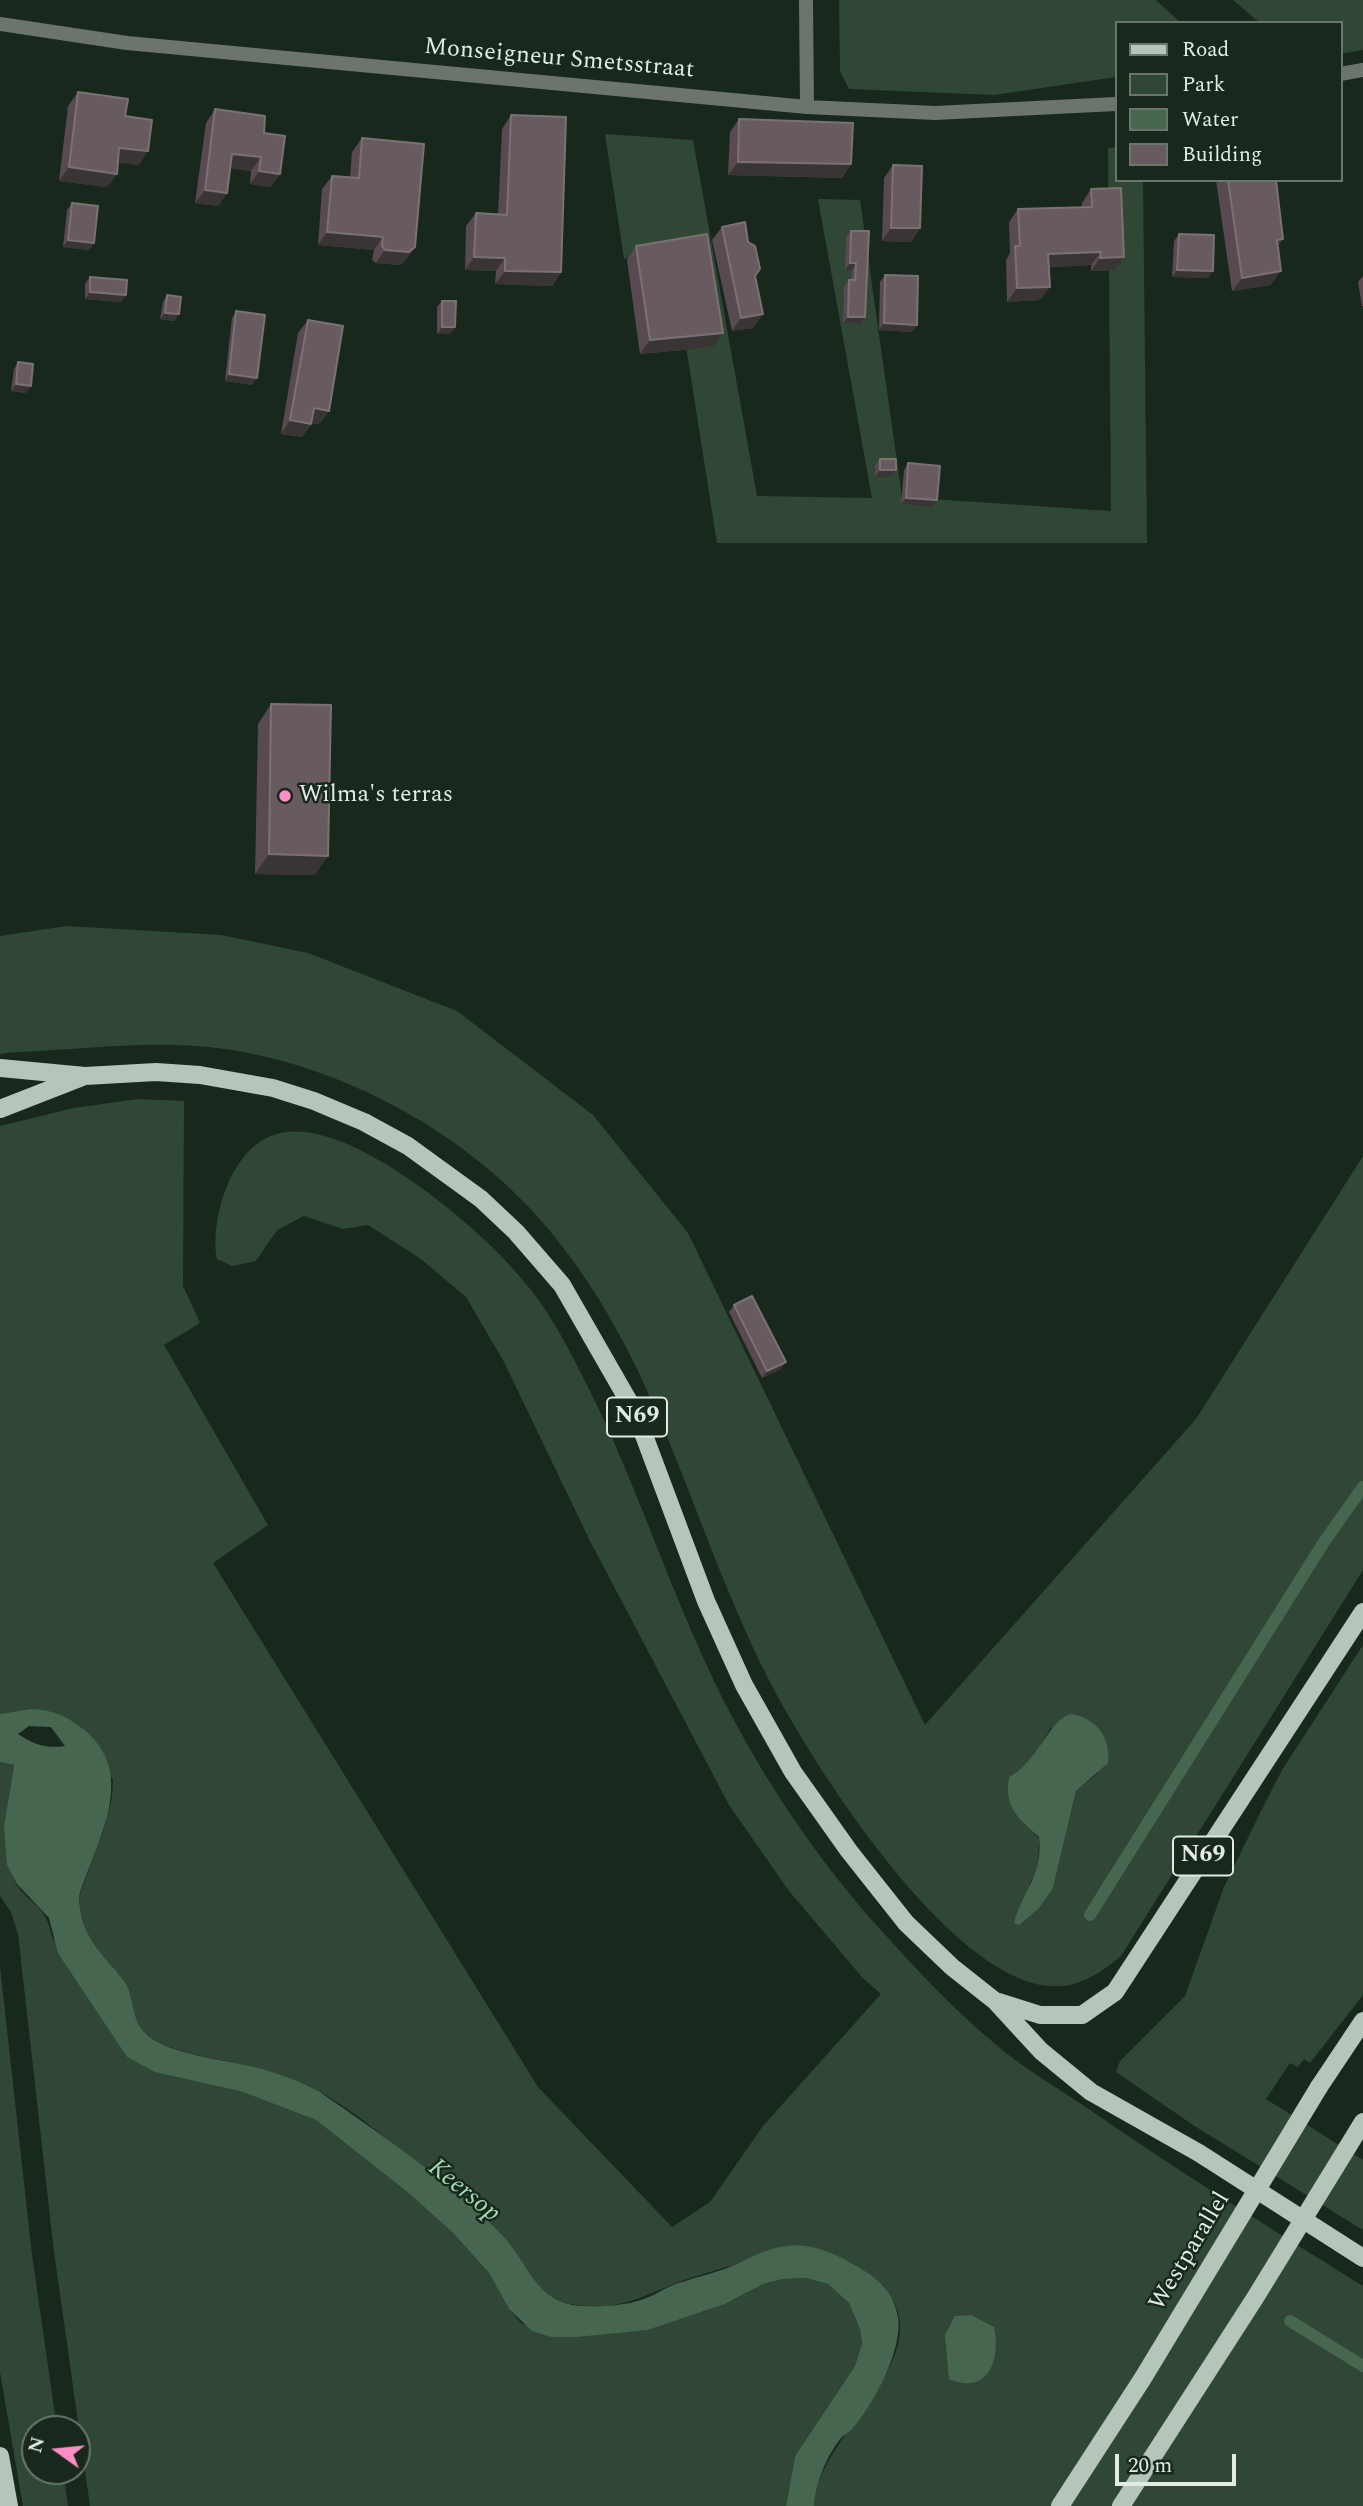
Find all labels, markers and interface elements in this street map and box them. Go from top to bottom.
legend [1114,21,1342,182]
street label: Monseigneur Smetsstraat [423,34,695,86]
text: Road [1182,34,1229,66]
text: Park [1182,69,1225,101]
text: Water [1182,104,1238,136]
text: Building [1182,139,1262,171]
place label: Wilma's terras [299,782,453,810]
marker: Wilma's terras [277,788,293,804]
road number: N69 [607,1398,667,1436]
road number: N69 [1173,1837,1233,1876]
water label: Keersop [421,2153,505,2231]
street label: Westparallel [1144,2188,1238,2316]
north arrow [21,2415,91,2485]
text: N [21,2434,53,2456]
scale bar [1118,2440,1239,2484]
text: 20 m [1128,2450,1172,2482]

